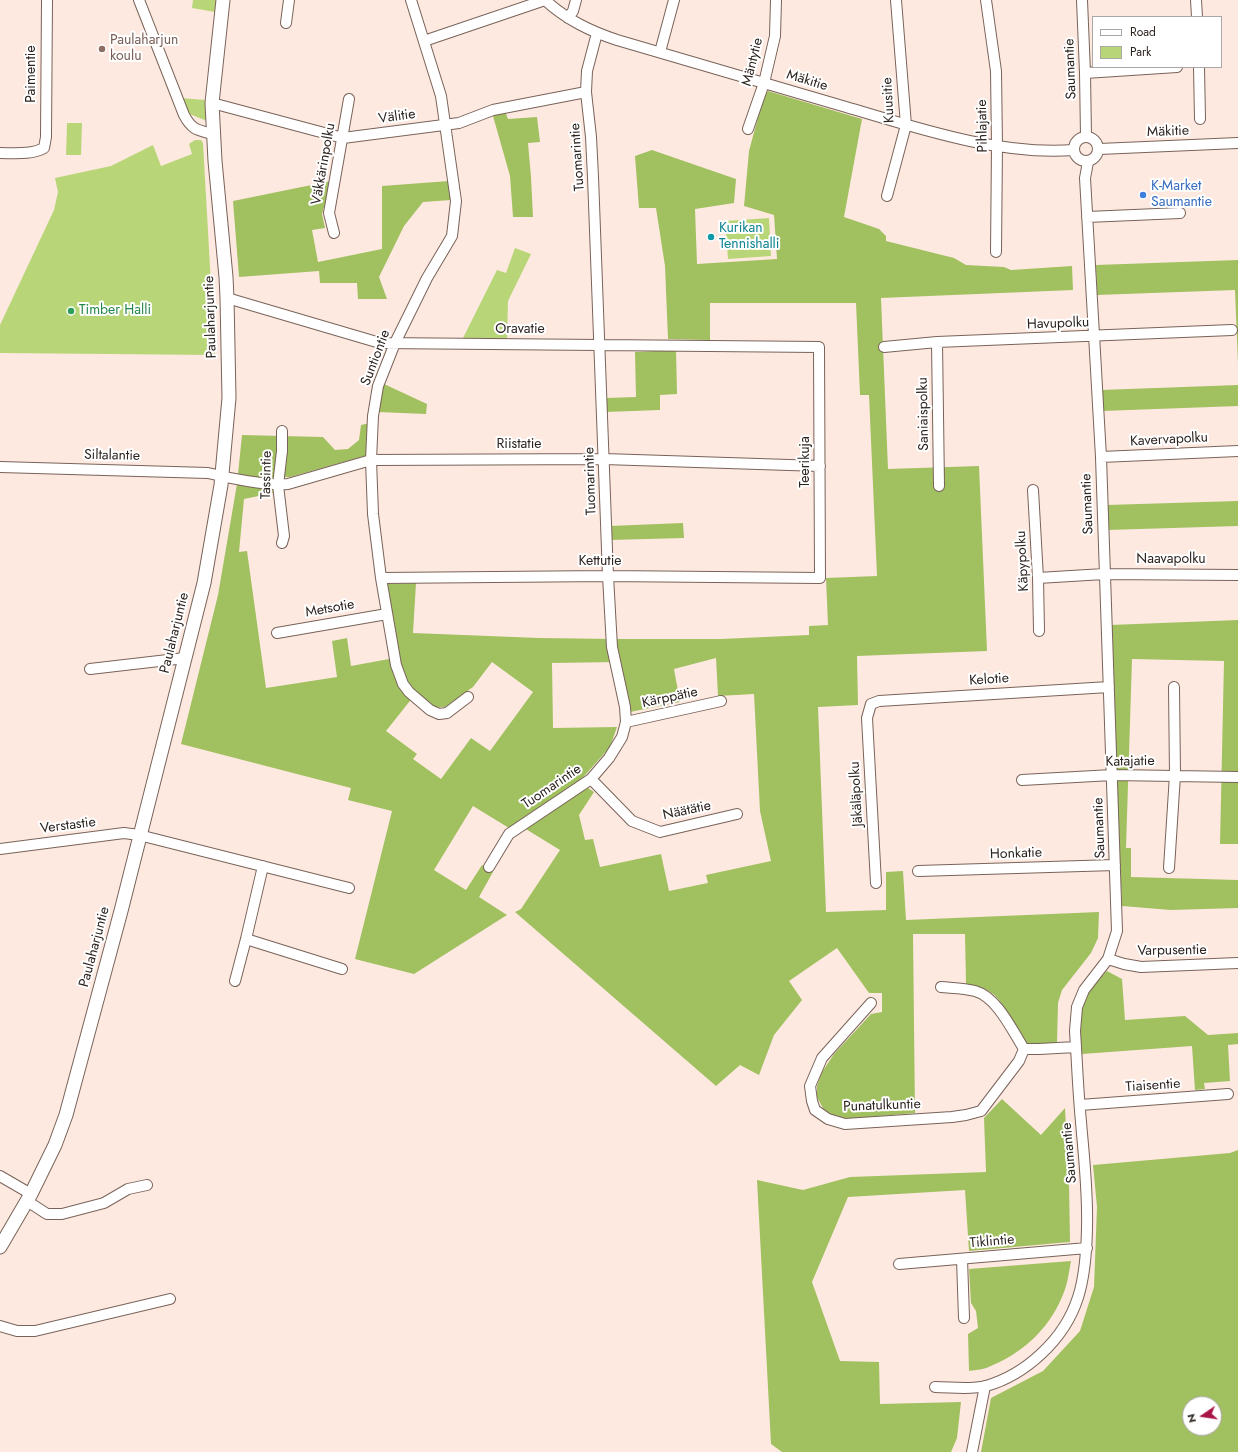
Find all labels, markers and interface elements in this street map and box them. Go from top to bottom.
legend [1092,16,1222,68]
text: Road [1130,23,1156,41]
place label: Paulaharjun koulu [110,33,178,66]
street label: Mäntytie [739,36,767,88]
street label: Saumantie [1062,38,1080,100]
text: Park [1130,43,1151,61]
marker: Paulaharjun koulu [97,44,107,54]
street label: Paimentie [24,45,40,103]
street label: Mäkitie [784,67,830,95]
street label: Kuusitie [879,77,899,123]
street label: Pihlajatie [974,99,992,153]
street label: Välitie [377,106,417,128]
street label: Väkkärinpolku [309,122,339,206]
street label: Tuomarintie [567,122,589,192]
street label: Mäkitie [1147,123,1189,141]
place label: K-Market Saumantie [1151,179,1212,212]
marker: K-Market Saumantie [1138,190,1148,200]
place label: Kurikan Tennishalli [719,221,779,254]
marker: Kurikan Tennishalli [706,232,716,242]
street label: Paulaharjuntie [201,275,221,359]
place label: Timber Halli [79,303,151,319]
marker: Timber Halli [66,306,76,316]
street label: Havupolku [1027,315,1089,333]
street label: Oravatie [495,322,545,338]
street label: Suntiontie [358,328,394,388]
street label: Saniaispolku [915,377,933,451]
street label: Kavervapolku [1130,430,1208,450]
street label: Teerikuja [798,436,814,488]
street label: Riistatie [496,437,542,453]
street label: Siltalantie [84,447,140,465]
street label: Tuomarintie [581,447,601,515]
street label: Tassintie [258,451,276,499]
street label: Saumantie [1079,473,1097,535]
street label: Käpypolku [1013,530,1033,592]
street label: Naavapolku [1136,552,1206,568]
street label: Kettutie [579,554,621,570]
street label: Paulaharjuntie [157,591,193,675]
street label: Metsotie [304,596,356,622]
street label: Kelotie [969,670,1009,690]
street label: Kärppätie [641,684,699,712]
street label: Katajatie [1105,753,1155,771]
street label: Tuomarintie [519,761,585,813]
street label: Jäkäläpolku [847,761,867,827]
street label: Saumantie [1091,797,1109,859]
street label: Näätätie [661,798,713,824]
street label: Verstastie [39,814,97,838]
street label: Honkatie [990,845,1042,863]
street label: Paulaharjuntie [76,905,114,989]
street label: Varpusentie [1137,942,1207,960]
street label: Tiaisentie [1125,1076,1181,1096]
street label: Punatulkuntie [843,1096,921,1116]
street label: Saumantie [1059,1122,1081,1184]
street label: Tiklintie [969,1232,1015,1252]
north arrow [1182,1396,1222,1436]
text: N [1183,1412,1200,1425]

